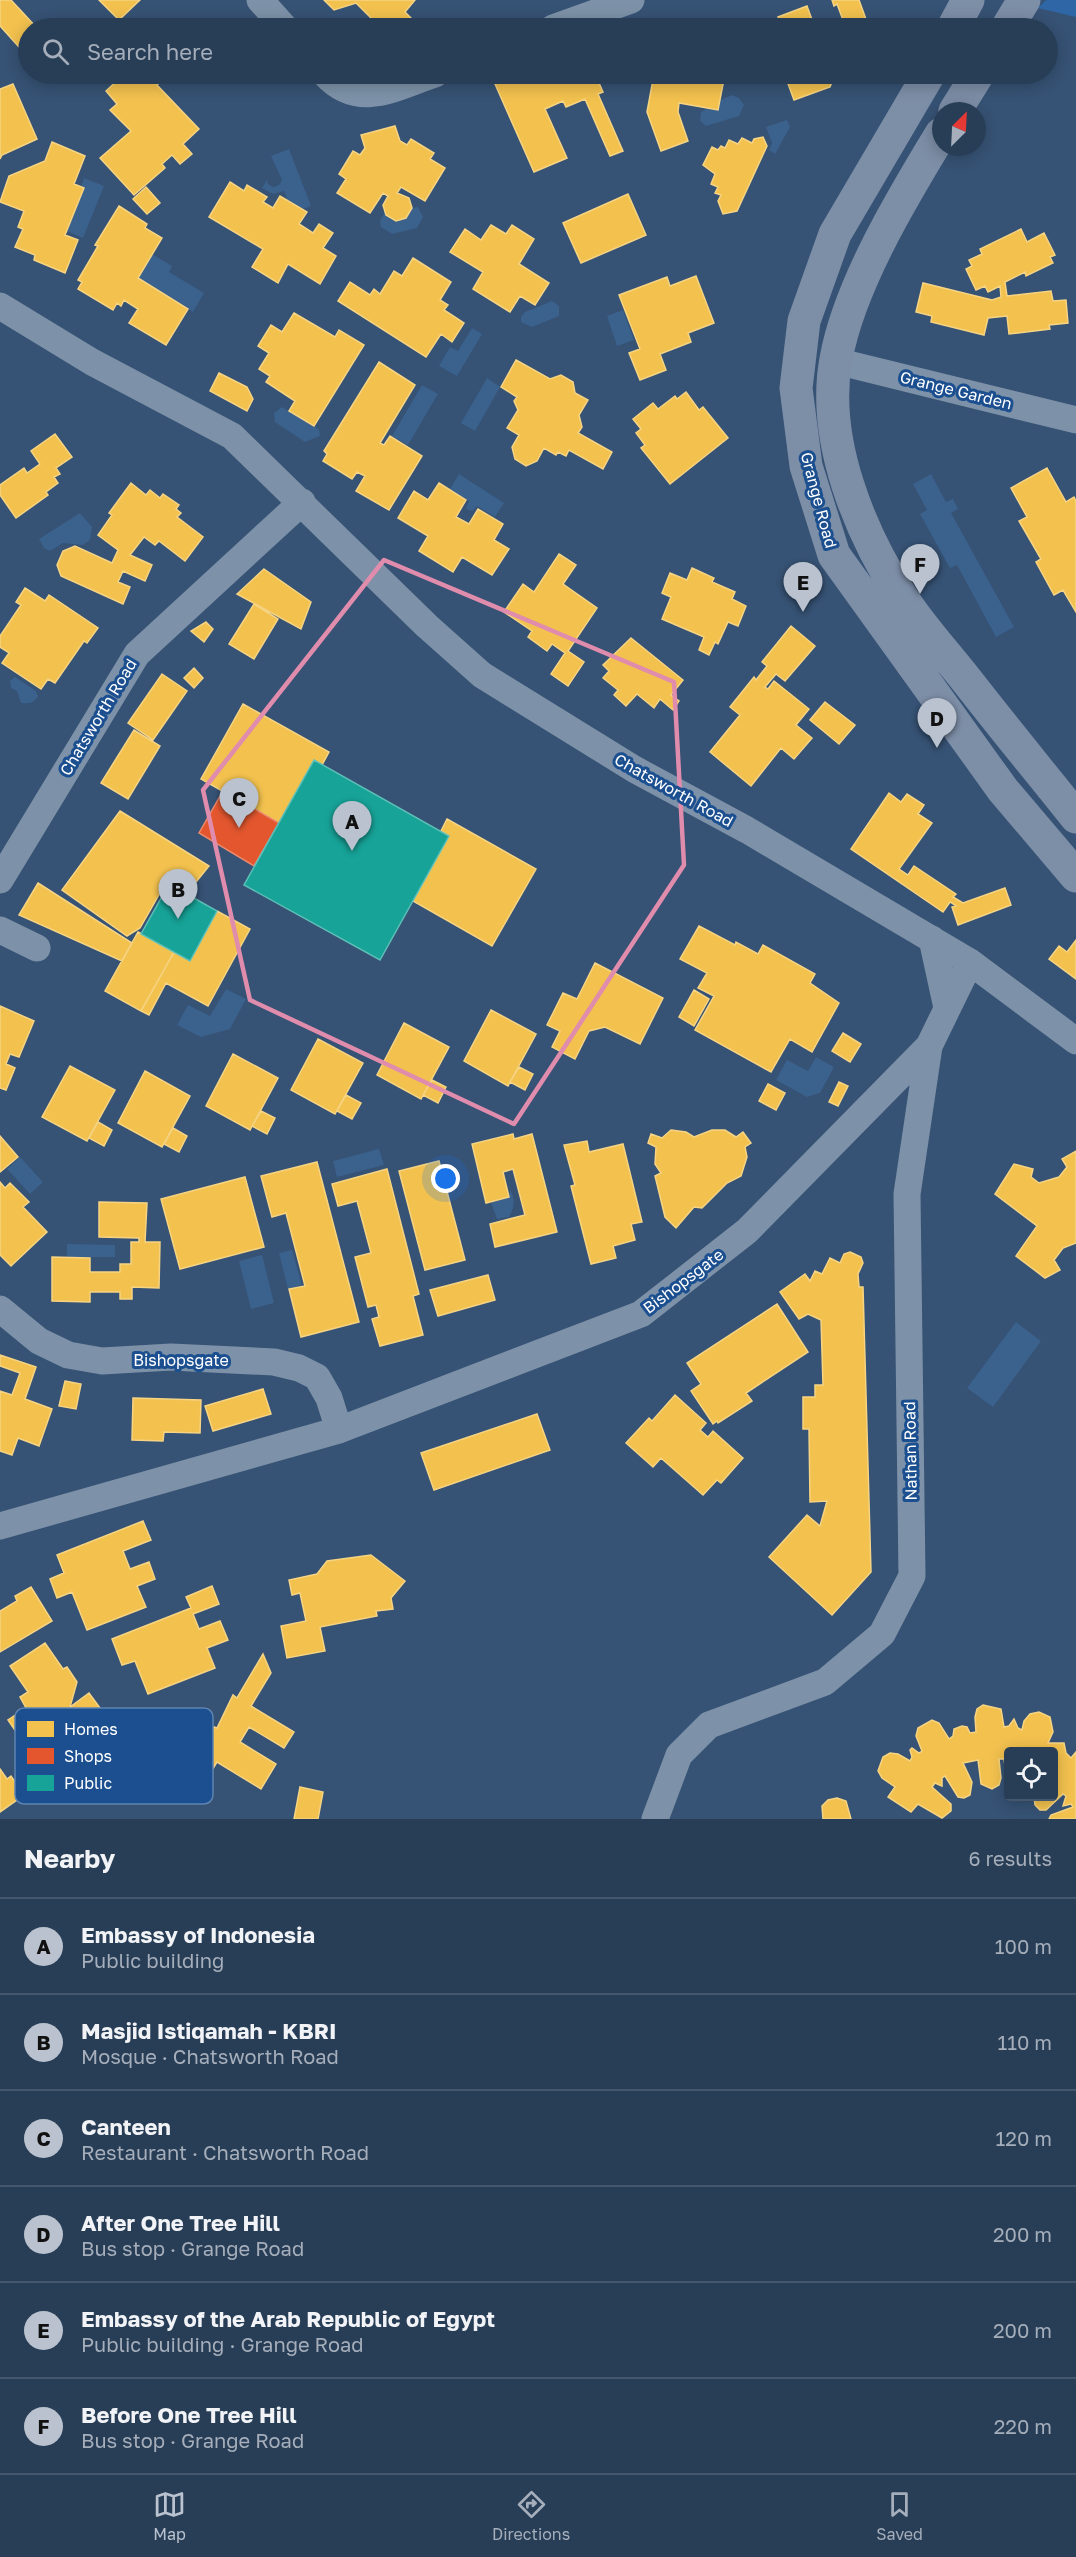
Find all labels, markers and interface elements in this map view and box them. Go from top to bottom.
search box [18,18,1058,84]
icon: search [39,35,72,68]
text: Search here [87,38,213,65]
north arrow [932,102,986,156]
street label: Grange Garden [898,366,1014,414]
street label: Grange Road [797,450,841,550]
pin: F [900,544,940,594]
pin: E [784,562,822,612]
street label: Chatsworth Road [55,655,141,779]
pin: D [918,698,956,748]
street label: Chatsworth Road [611,749,737,831]
pin: C [220,778,258,828]
pin: A [332,802,372,851]
pin: B [158,870,198,919]
your location [431,1164,460,1193]
street label: Bishopsgate [639,1244,727,1318]
street label: Bishopsgate [133,1350,229,1370]
street label: Nathan Road [899,1401,921,1501]
legend [15,1708,213,1804]
text: Homes [64,1719,118,1739]
text: Shops [64,1746,112,1766]
map controls [1004,1747,1058,1801]
button: locate [1004,1747,1058,1801]
text: Public [64,1773,112,1793]
text: Nearby [24,1843,115,1874]
text: 6 results [968,1846,1052,1870]
text: Embassy of Indonesia [81,1921,315,1948]
text: A [36,1934,51,1958]
text: 100 m [995,1934,1052,1958]
text: Public building [81,1948,224,1972]
text: Masjid Istiqamah - KBRI [81,2017,336,2044]
text: B [36,2030,51,2054]
text: 110 m [998,2030,1052,2054]
text: Mosque · Chatsworth Road [81,2044,339,2068]
text: Canteen [81,2113,171,2140]
text: C [36,2126,51,2150]
text: 120 m [996,2126,1052,2150]
text: Restaurant · Chatsworth Road [81,2140,369,2164]
text: After One Tree Hill [81,2209,280,2236]
text: D [36,2222,51,2246]
text: 200 m [993,2222,1052,2246]
text: Bus stop · Grange Road [81,2236,304,2260]
text: Embassy of the Arab Republic of Egypt [81,2305,495,2332]
text: E [37,2318,50,2342]
text: 200 m [993,2318,1052,2342]
text: Public building · Grange Road [81,2332,364,2356]
text: Before One Tree Hill [81,2401,297,2428]
text: F [38,2414,49,2438]
text: 220 m [994,2414,1052,2438]
text: Bus stop · Grange Road [81,2428,304,2452]
tab: Map [153,2488,186,2544]
tab: Directions [492,2488,570,2544]
tab: Saved [876,2488,923,2544]

